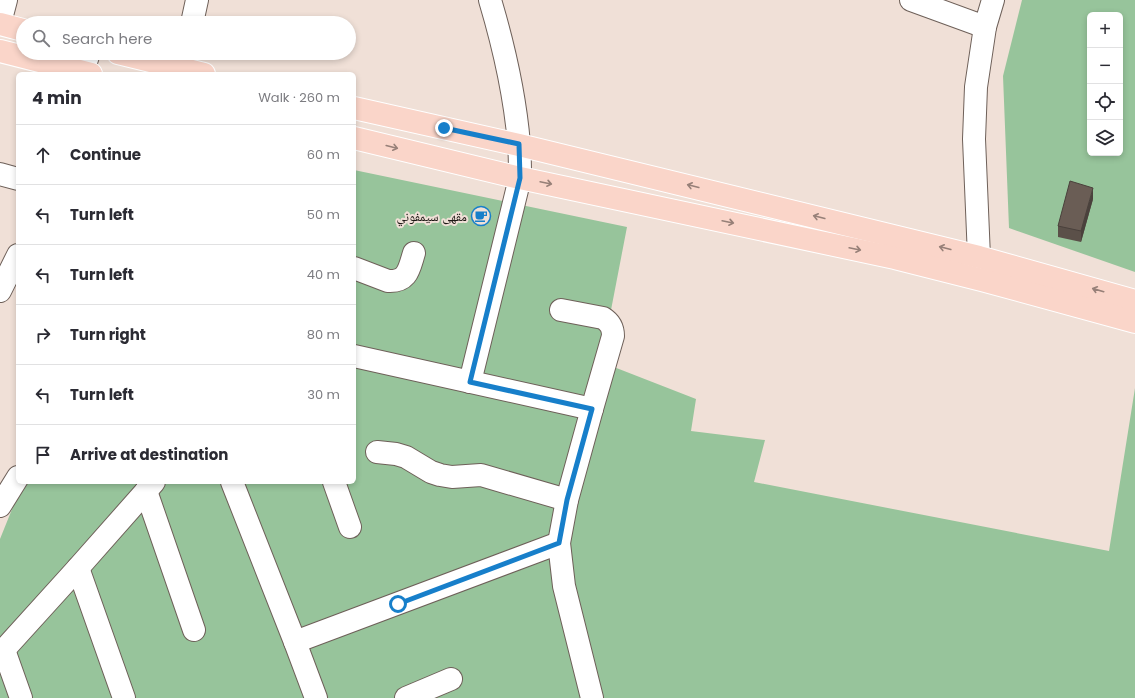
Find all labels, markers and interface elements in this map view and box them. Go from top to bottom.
map controls [1087,12,1123,156]
button: + [1087,12,1123,48]
search box [16,16,356,60]
icon: search [30,27,52,49]
text: Search here [62,28,152,49]
button: − [1087,48,1123,84]
button: locate [1087,84,1123,120]
text: 4 min [32,86,82,110]
text: Walk · 260 m [258,88,340,107]
route end [435,119,453,137]
button: layers [1087,120,1123,156]
icon: ahead [32,144,54,166]
text: Continue [70,144,141,165]
one-way arrow [385,144,398,152]
text: 60 m [307,145,340,164]
one-way arrow [539,180,552,188]
one-way arrow [687,182,700,190]
icon: left [32,204,54,226]
text: Turn left [70,204,134,225]
text: 50 m [307,205,340,224]
cafe icon: مقهى سيمفوني [470,205,492,227]
place label: مقهى سيمفوني [396,207,467,227]
one-way arrow [813,213,826,221]
one-way arrow [721,219,734,227]
one-way arrow [939,244,952,252]
one-way arrow [848,246,861,254]
icon: left [32,264,54,286]
text: Turn left [70,264,134,285]
text: 40 m [307,265,340,284]
one-way arrow [1091,286,1104,293]
icon: right [32,324,54,346]
text: Turn right [70,324,146,345]
text: 80 m [307,325,340,344]
icon: left [32,384,54,406]
text: Turn left [70,384,134,405]
text: 30 m [307,385,340,404]
icon: arrive [32,444,54,466]
text: Arrive at destination [70,444,228,465]
route start [389,595,407,613]

